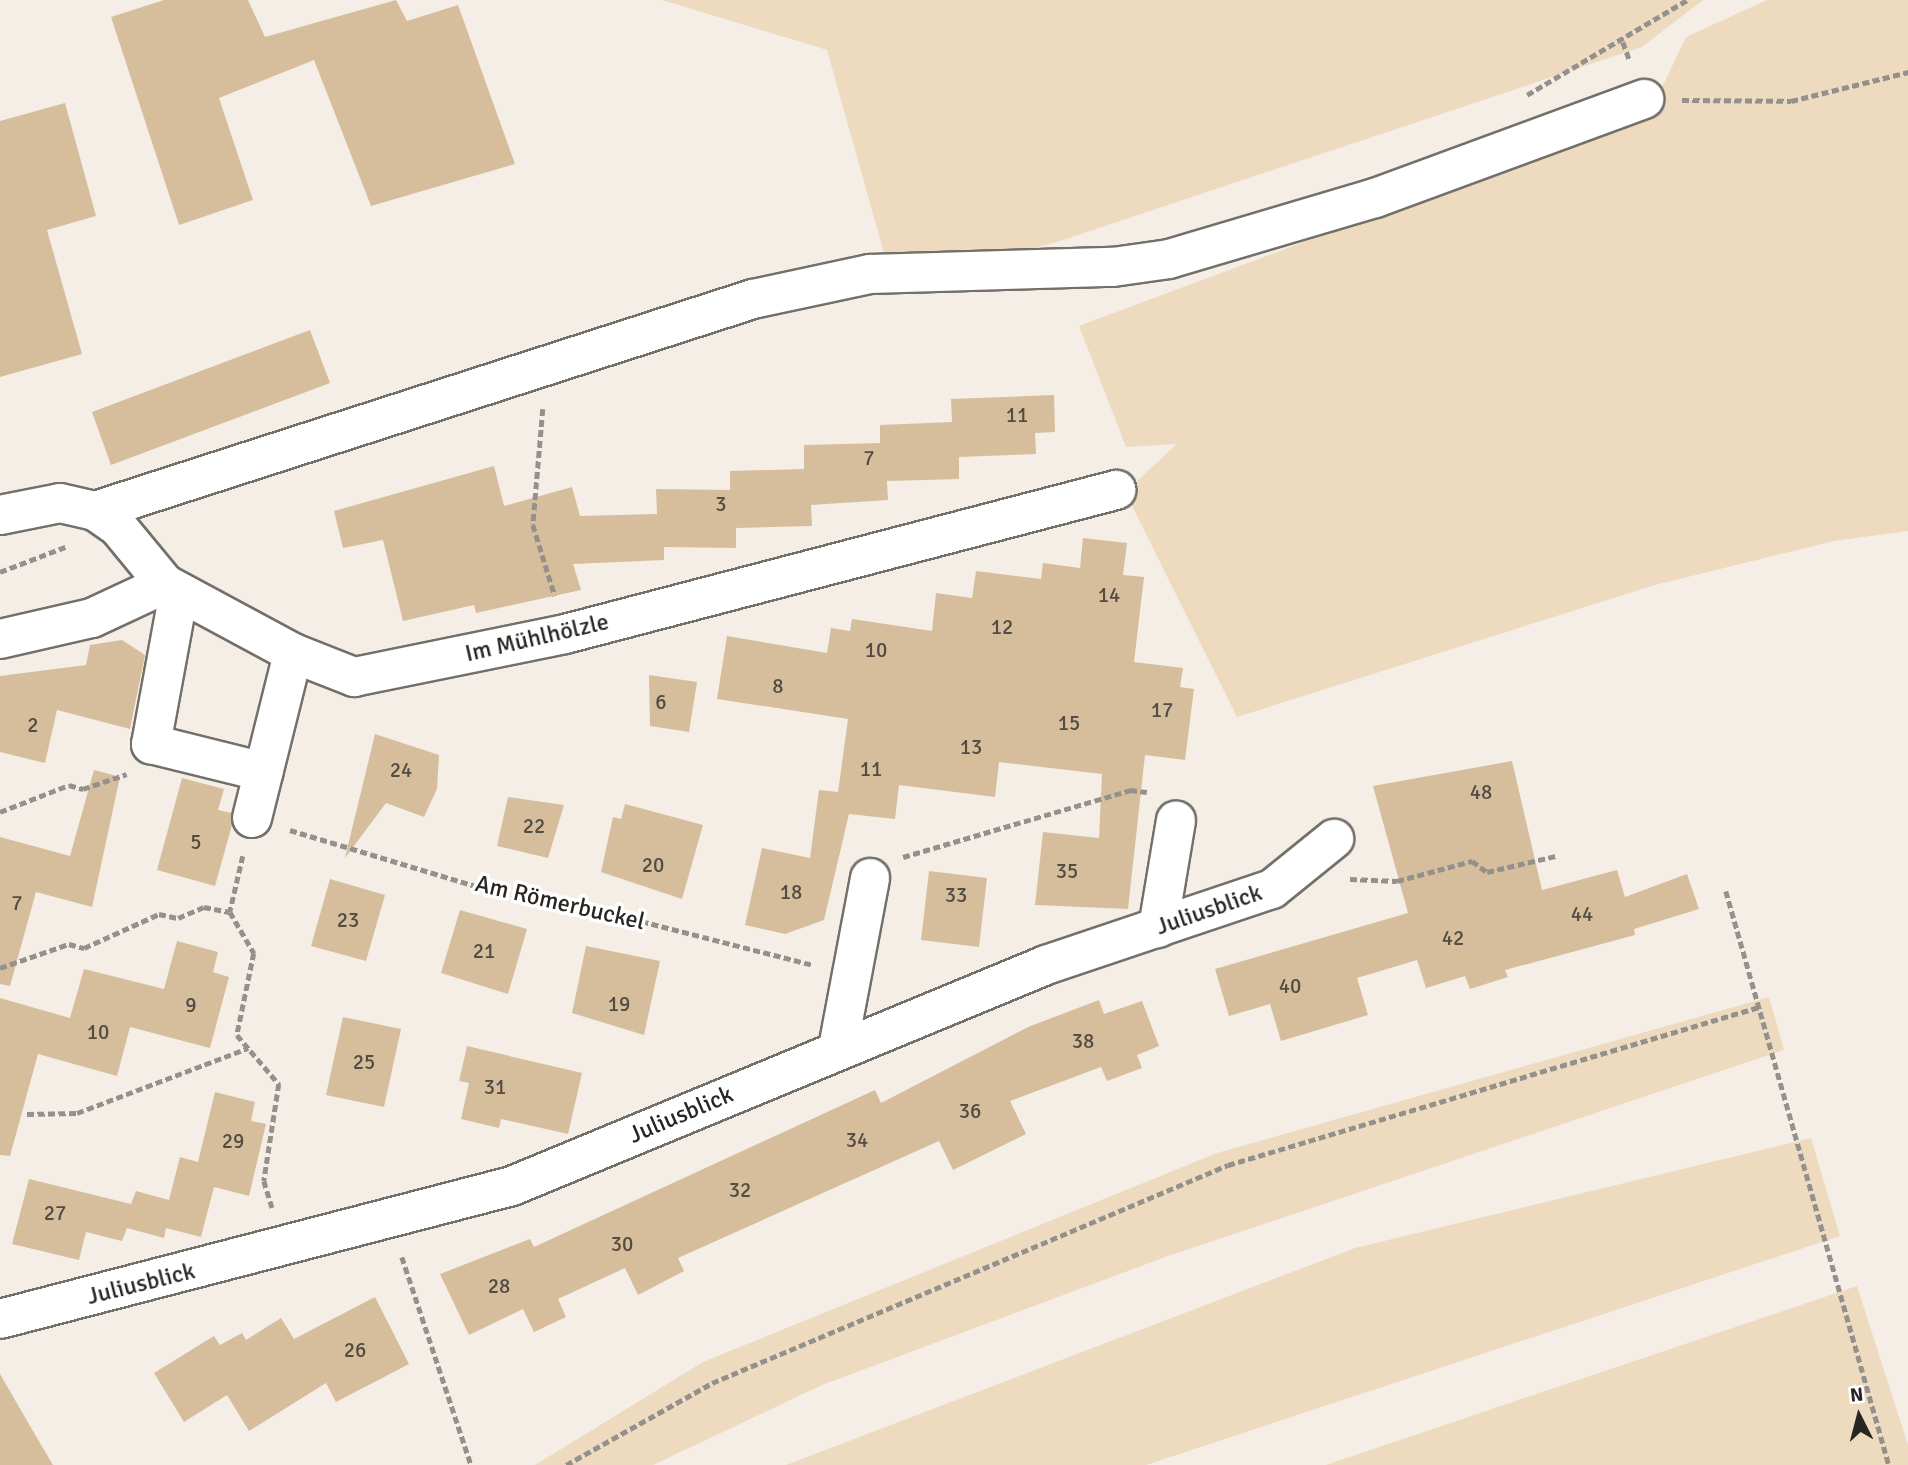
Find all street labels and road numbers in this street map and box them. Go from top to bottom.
street label: Im Mühlhölzle [462,607,612,669]
street label: Am Römerbuckel [472,869,648,937]
street label: Juliusblick [1152,878,1266,942]
street label: Juliusblick [625,1080,737,1150]
street label: Juliusblick [84,1257,198,1311]

